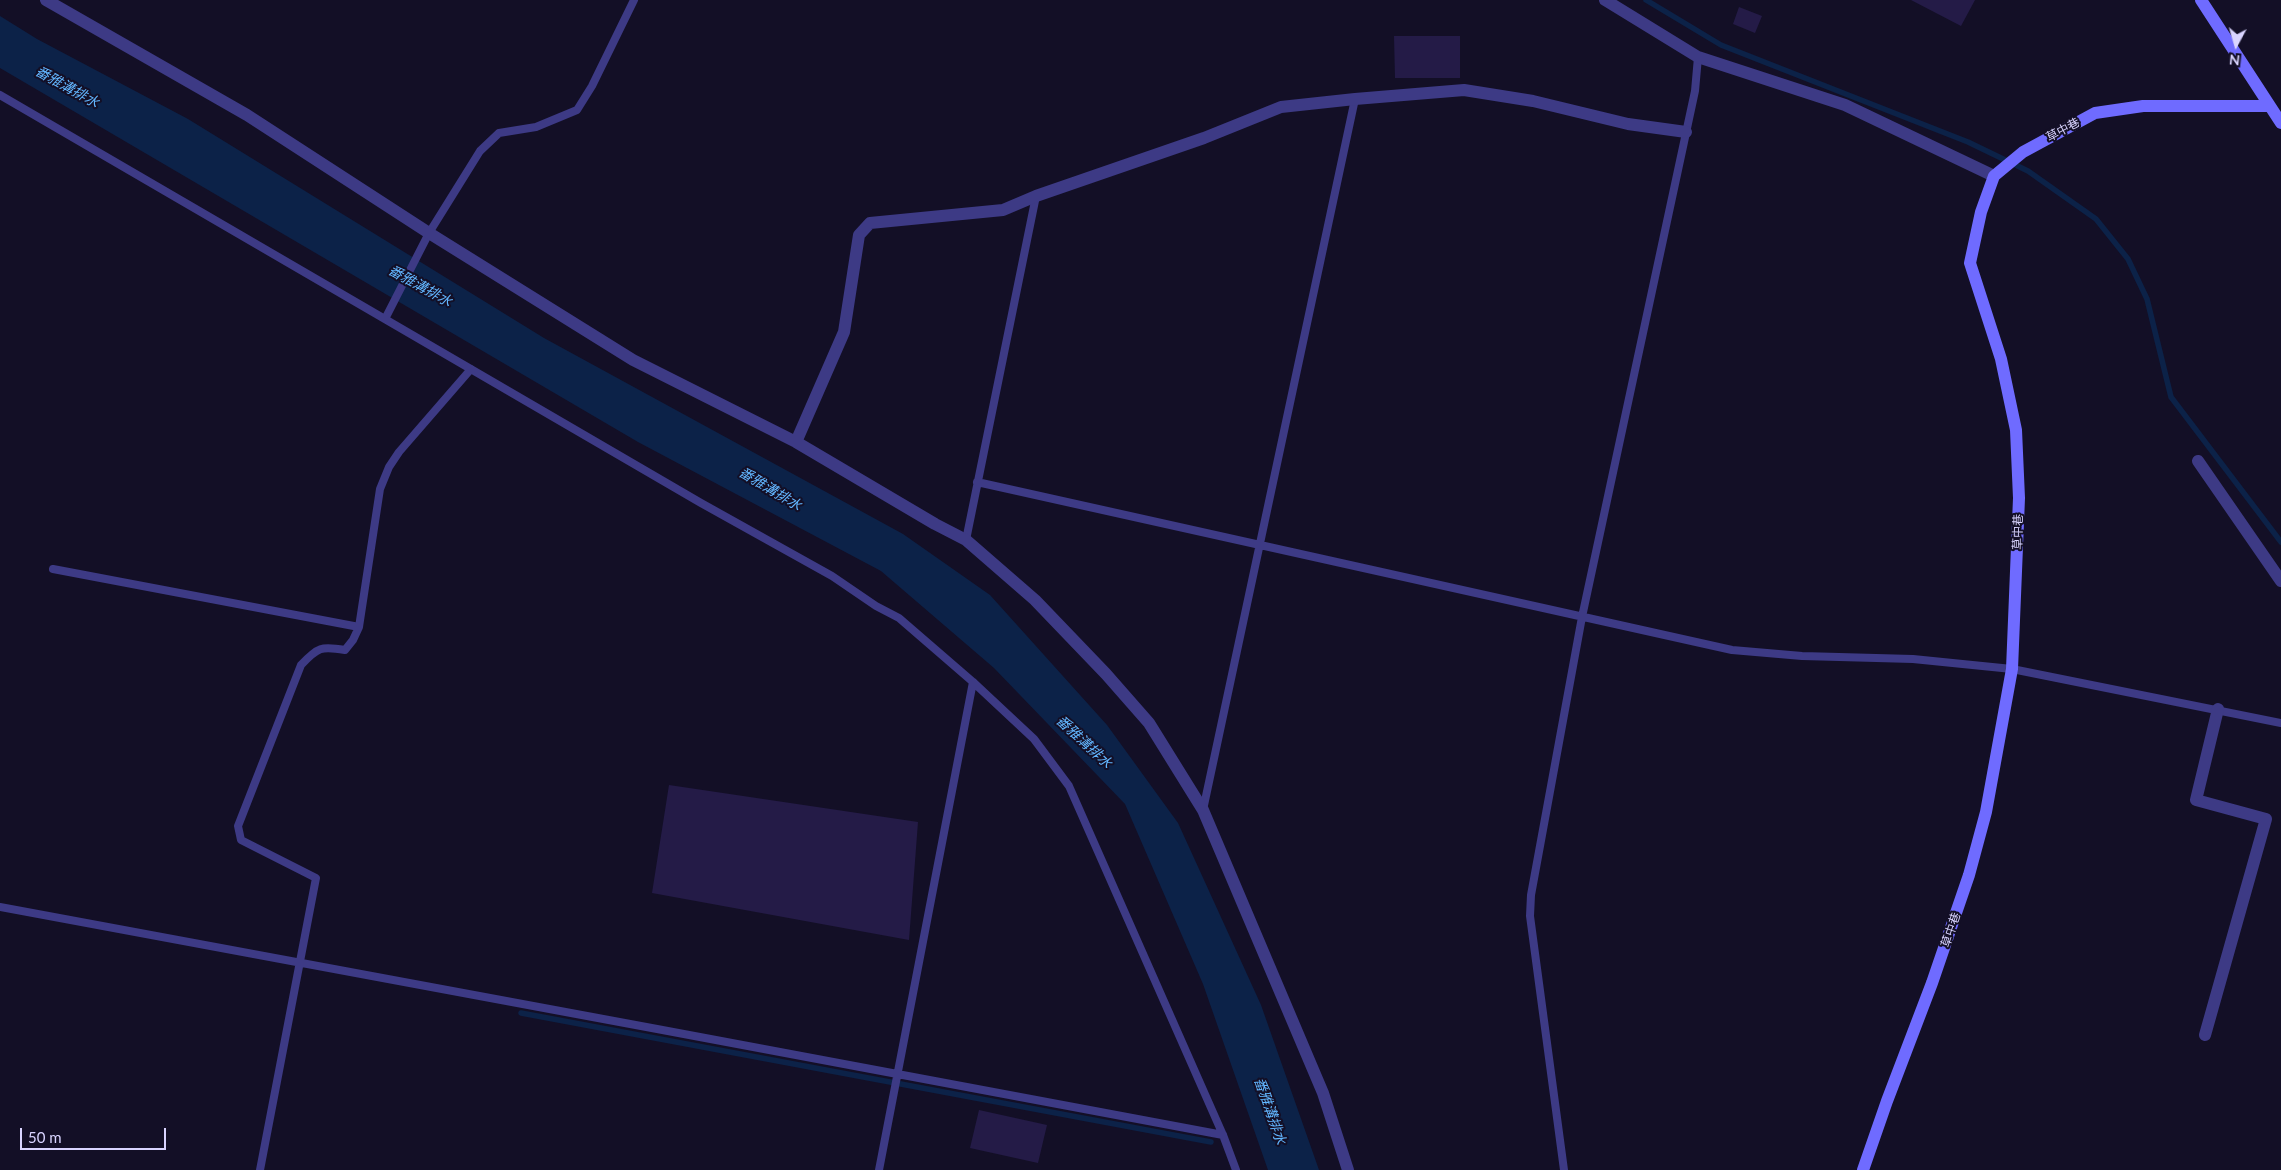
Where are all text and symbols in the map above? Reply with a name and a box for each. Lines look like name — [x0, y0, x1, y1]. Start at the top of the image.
north arrow — [2211, 20, 2261, 70]
text: N — [2228, 51, 2241, 69]
water label: 番雅溝排水 — [32, 63, 102, 111]
street label: 草中巷 — [2044, 115, 2082, 145]
water label: 番雅溝排水 — [385, 262, 455, 310]
water label: 番雅溝排水 — [736, 464, 804, 514]
street label: 草中巷 — [2010, 514, 2026, 550]
water label: 番雅溝排水 — [1053, 712, 1115, 772]
street label: 草中巷 — [1938, 911, 1964, 949]
water label: 番雅溝排水 — [1251, 1075, 1289, 1147]
scale bar — [22, 1118, 169, 1150]
text: 50 m — [28, 1128, 62, 1146]

